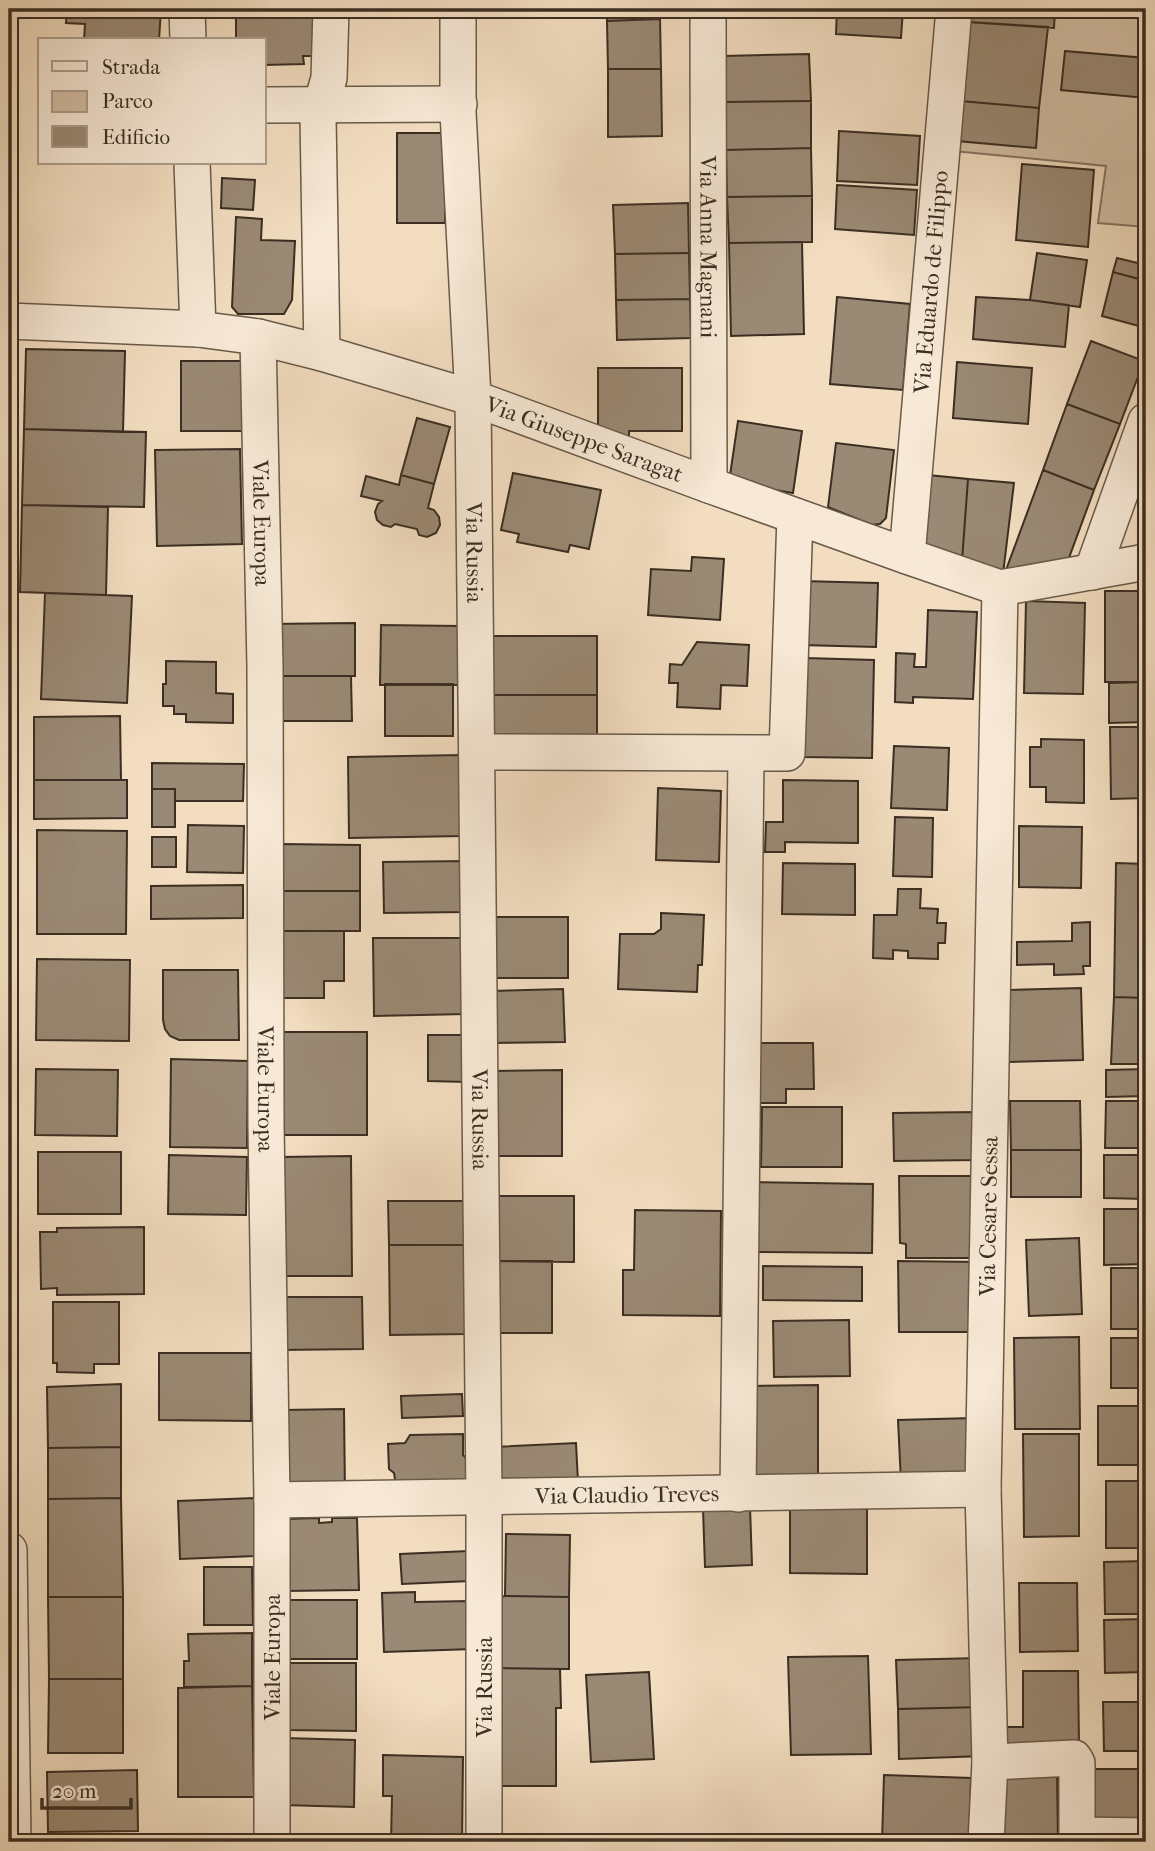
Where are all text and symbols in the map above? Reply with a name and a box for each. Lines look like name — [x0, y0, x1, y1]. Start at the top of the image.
legend — [38, 38, 266, 164]
text: Strada — [102, 55, 160, 79]
text: Parco — [102, 89, 153, 113]
text: Edificio — [102, 125, 170, 149]
street label: Via Anna Magnani — [695, 155, 722, 339]
street label: Via Eduardo de Filippo — [907, 169, 954, 396]
street label: Via Giuseppe Saragat — [481, 390, 687, 488]
street label: Viale Europa — [247, 458, 277, 587]
street label: Via Russia — [461, 501, 489, 604]
street label: Viale Europa — [252, 1025, 280, 1153]
street label: Via Russia — [466, 1068, 494, 1171]
street label: Via Cesare Sessa — [973, 1136, 1003, 1298]
street label: Via Claudio Treves — [534, 1480, 719, 1509]
street label: Viale Europa — [259, 1593, 286, 1721]
street label: Via Russia — [471, 1636, 498, 1739]
scale bar — [42, 1767, 131, 1811]
text: 20 m — [52, 1779, 97, 1803]

